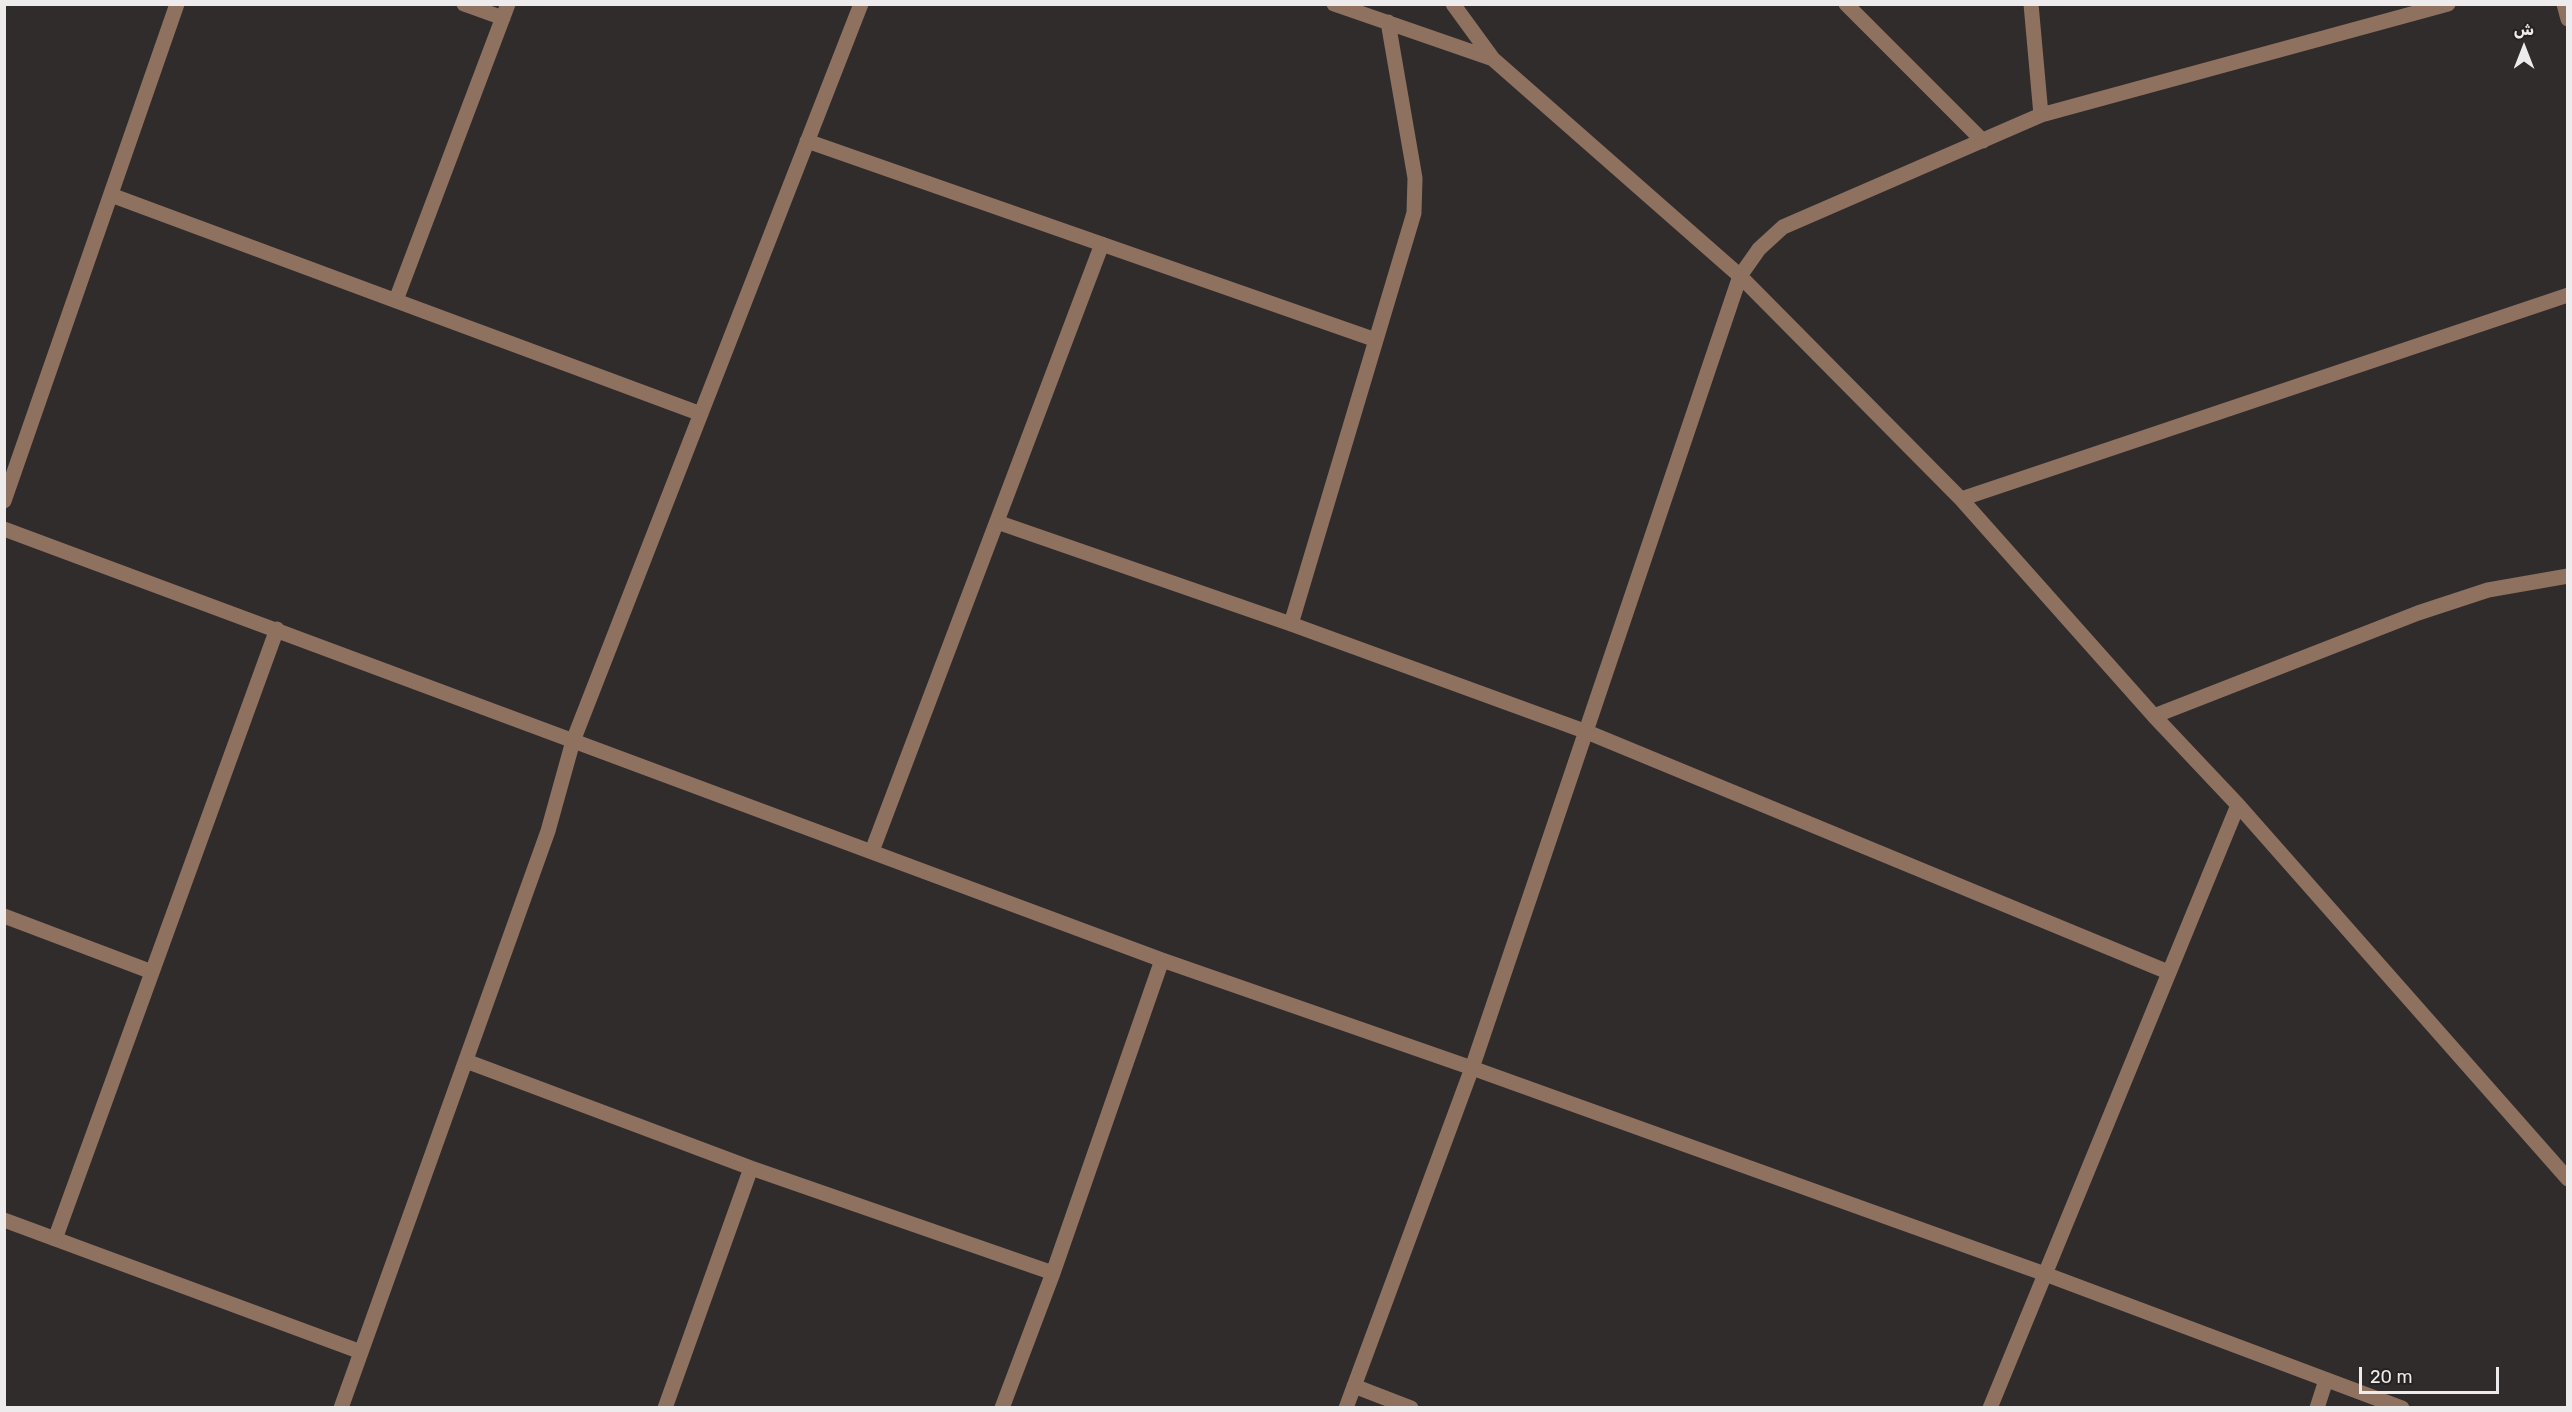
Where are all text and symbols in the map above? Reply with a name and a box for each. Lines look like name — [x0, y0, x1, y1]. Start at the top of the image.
north arrow — [2494, 18, 2554, 78]
text: ش — [2514, 20, 2534, 39]
scale bar — [2362, 1355, 2502, 1393]
text: 20 m — [2370, 1366, 2412, 1388]

